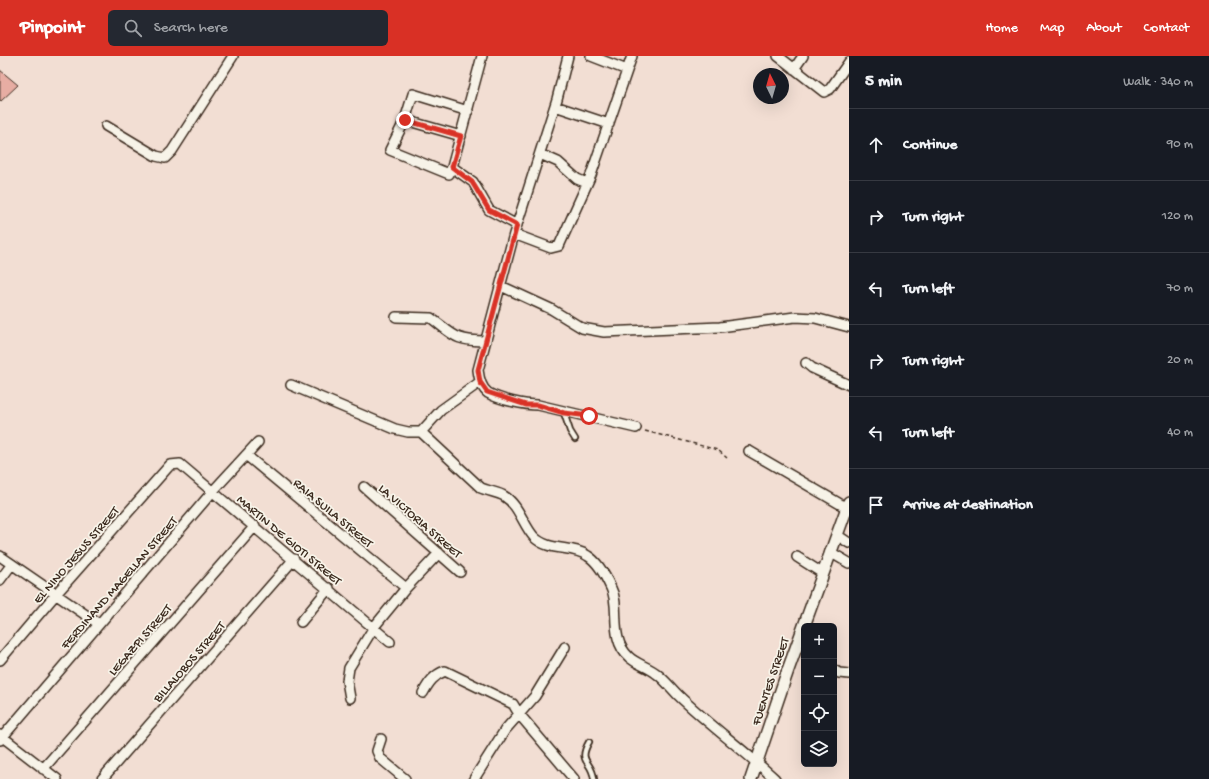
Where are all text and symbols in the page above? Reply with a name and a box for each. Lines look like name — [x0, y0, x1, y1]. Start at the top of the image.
search box — [108, 10, 388, 46]
text: Pinpoint — [20, 17, 84, 40]
icon: search — [122, 17, 144, 39]
text: Search here — [154, 19, 228, 37]
text: Home — [986, 20, 1018, 37]
text: Map — [1040, 20, 1064, 37]
text: About — [1086, 20, 1122, 37]
text: Contact — [1144, 20, 1189, 37]
north arrow — [753, 68, 789, 104]
text: 5 min — [865, 72, 902, 92]
text: Walk · 340 m — [1123, 75, 1193, 90]
route end — [396, 111, 414, 129]
icon: ahead — [865, 134, 887, 156]
text: Continue — [903, 136, 957, 154]
text: 90 m — [1167, 137, 1193, 152]
icon: right — [865, 206, 887, 228]
text: Turn right — [903, 208, 963, 226]
text: 120 m — [1162, 209, 1193, 224]
icon: left — [865, 278, 887, 300]
text: Turn left — [903, 280, 954, 298]
text: 70 m — [1167, 281, 1193, 296]
icon: right — [865, 350, 887, 372]
text: Turn right — [903, 352, 963, 370]
text: 20 m — [1167, 353, 1193, 368]
route start — [580, 407, 598, 425]
icon: left — [865, 422, 887, 444]
text: Turn left — [903, 424, 954, 442]
text: 40 m — [1167, 425, 1193, 440]
street label: RAIA SUILA STREET — [289, 476, 376, 552]
street label: LA VICTORIA STREET — [375, 482, 465, 563]
street label: MARTIN DE GIOTI STREET — [233, 493, 345, 590]
icon: arrive — [865, 494, 887, 516]
text: Arrive at destination — [903, 496, 1033, 514]
street label: EL NINO JESUS STREET — [31, 503, 124, 607]
street label: FERDINAND MAGELLAN STREET — [58, 514, 182, 654]
street label: LEGAZPI STREET — [106, 601, 177, 679]
street label: BILLALOBOS STREET — [150, 618, 230, 707]
map controls — [801, 623, 837, 767]
button: + — [801, 623, 837, 659]
street label: FUENTES STREET — [749, 635, 794, 729]
button: − — [801, 659, 837, 695]
button: locate — [801, 695, 837, 731]
button: layers — [801, 731, 837, 767]

